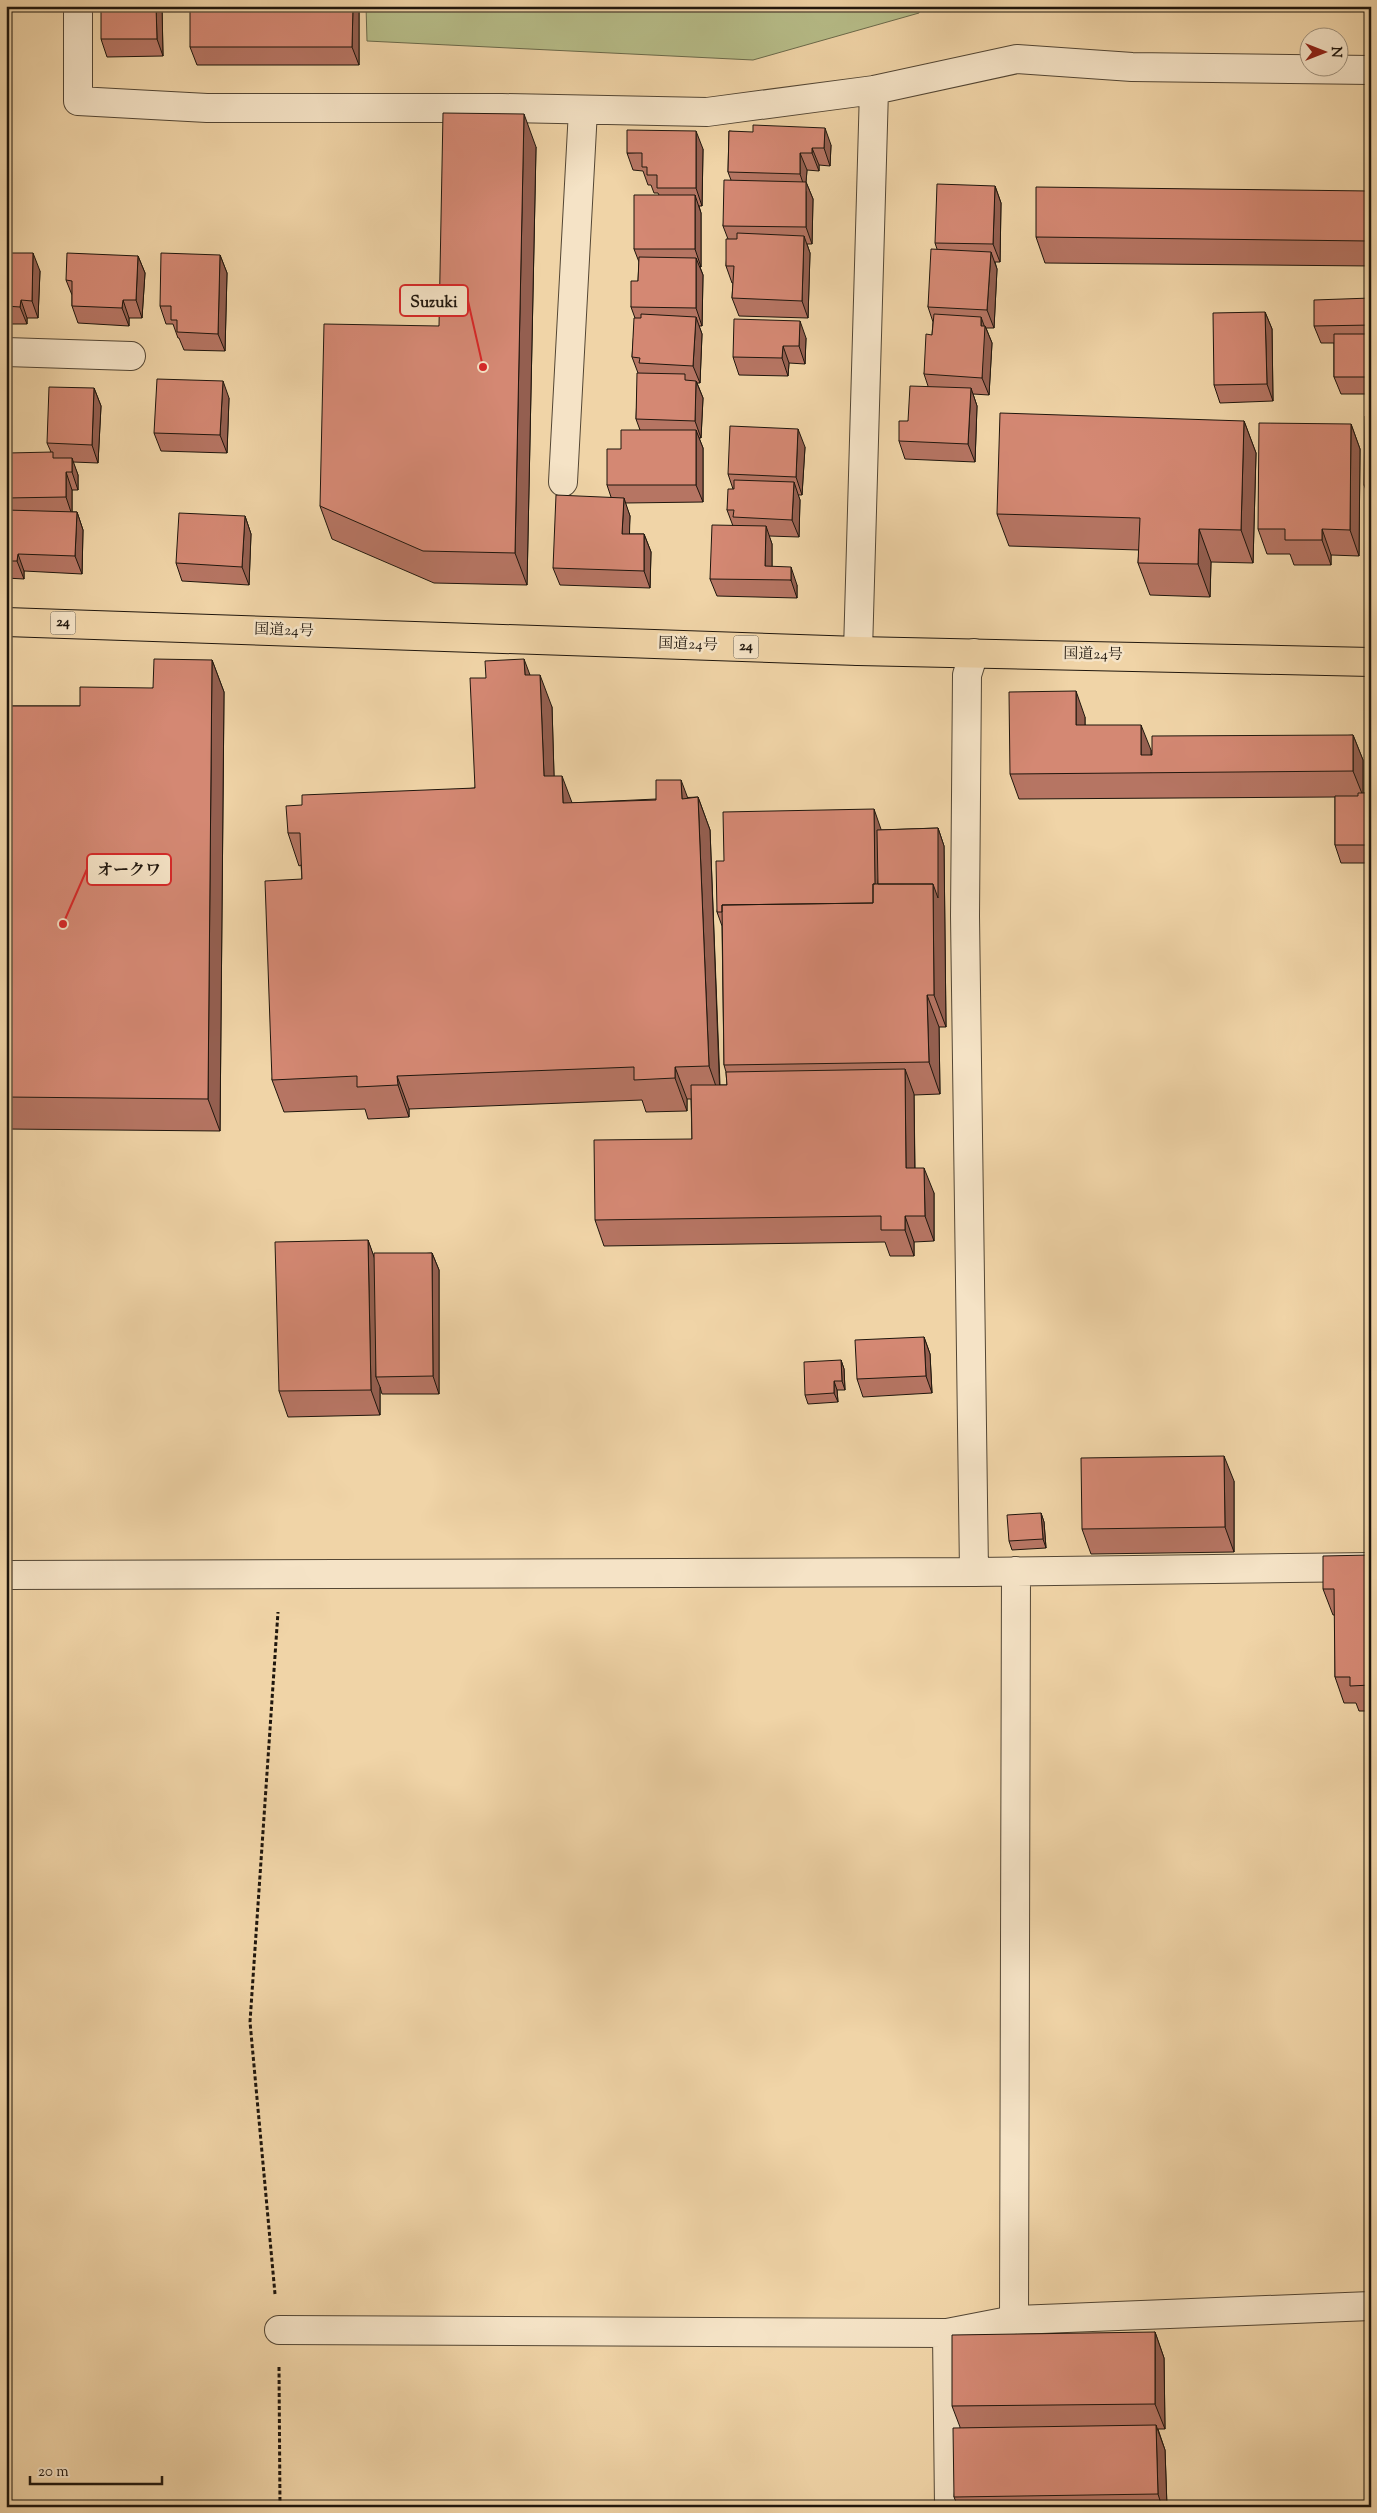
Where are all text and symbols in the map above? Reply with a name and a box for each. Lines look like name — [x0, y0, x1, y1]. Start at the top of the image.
north arrow — [1300, 28, 1350, 78]
text: N — [1325, 46, 1345, 58]
callout: Suzuki — [400, 285, 468, 316]
text: Suzuki — [410, 292, 458, 315]
road number: 24 — [50, 612, 76, 634]
street label: 国道24号 — [254, 619, 314, 643]
street label: 国道24号 — [658, 633, 718, 657]
road number: 24 — [734, 636, 758, 659]
street label: 国道24号 — [1063, 644, 1123, 666]
callout: オークワ — [87, 854, 171, 885]
text: オークワ — [97, 860, 161, 883]
scale bar — [30, 2453, 162, 2485]
text: 20 m — [38, 2462, 69, 2483]

